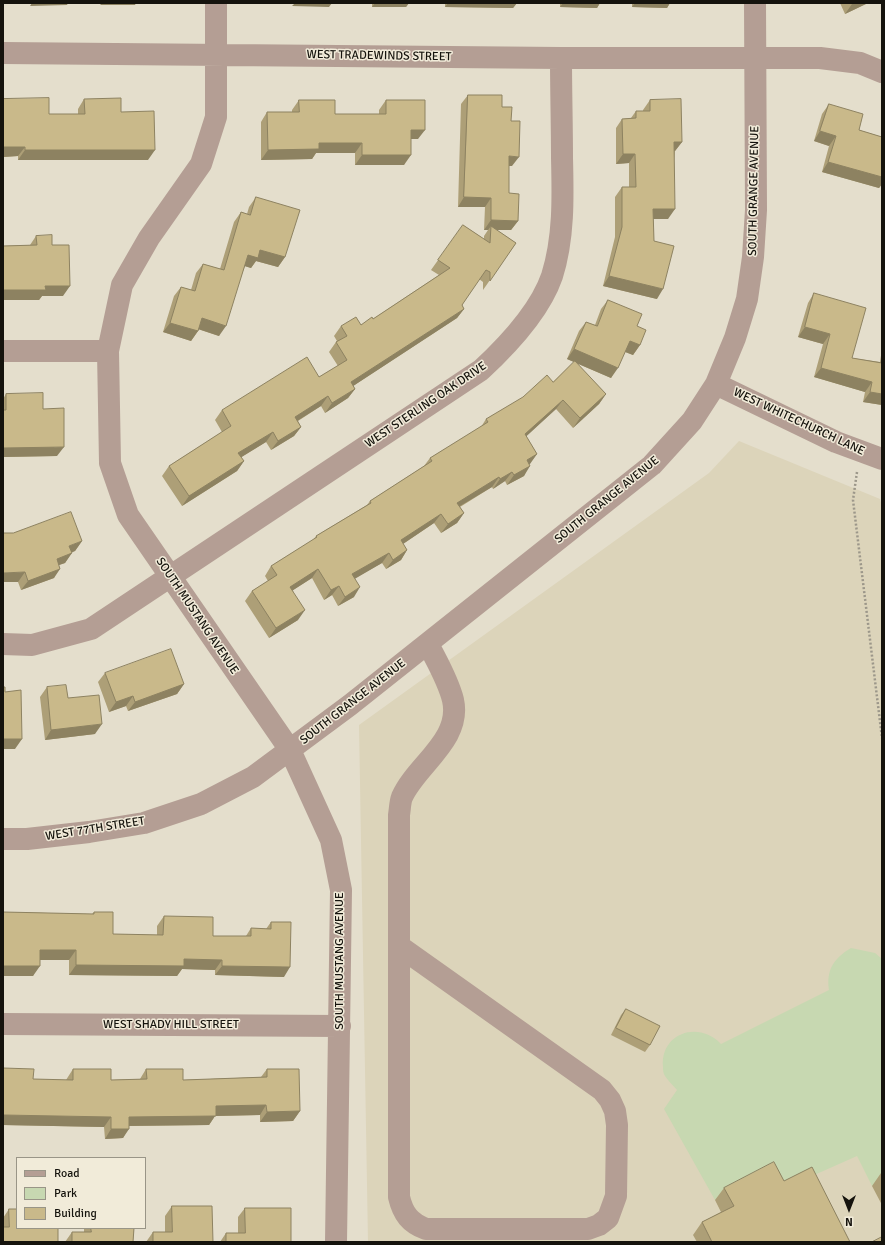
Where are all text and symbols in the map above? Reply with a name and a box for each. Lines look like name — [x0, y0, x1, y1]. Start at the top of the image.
street label: WEST TRADEWINDS STREET — [306, 48, 452, 64]
street label: SOUTH GRANGE AVENUE — [746, 126, 762, 256]
street label: WEST STERLING OAK DRIVE — [363, 359, 489, 451]
street label: WEST WHITECHURCH LANE — [731, 385, 867, 459]
street label: SOUTH GRANGE AVENUE — [552, 453, 662, 547]
street label: SOUTH MUSTANG AVENUE — [153, 555, 241, 677]
street label: SOUTH GRANGE AVENUE — [297, 656, 409, 748]
street label: WEST 77TH STREET — [44, 814, 146, 844]
street label: SOUTH MUSTANG AVENUE — [333, 892, 347, 1030]
street label: WEST SHADY HILL STREET — [103, 1018, 239, 1032]
legend — [16, 1157, 146, 1229]
text: Road — [54, 1166, 80, 1181]
text: Park — [54, 1186, 77, 1201]
north arrow — [829, 1189, 869, 1229]
text: Building — [54, 1206, 97, 1221]
text: N — [845, 1215, 853, 1228]

